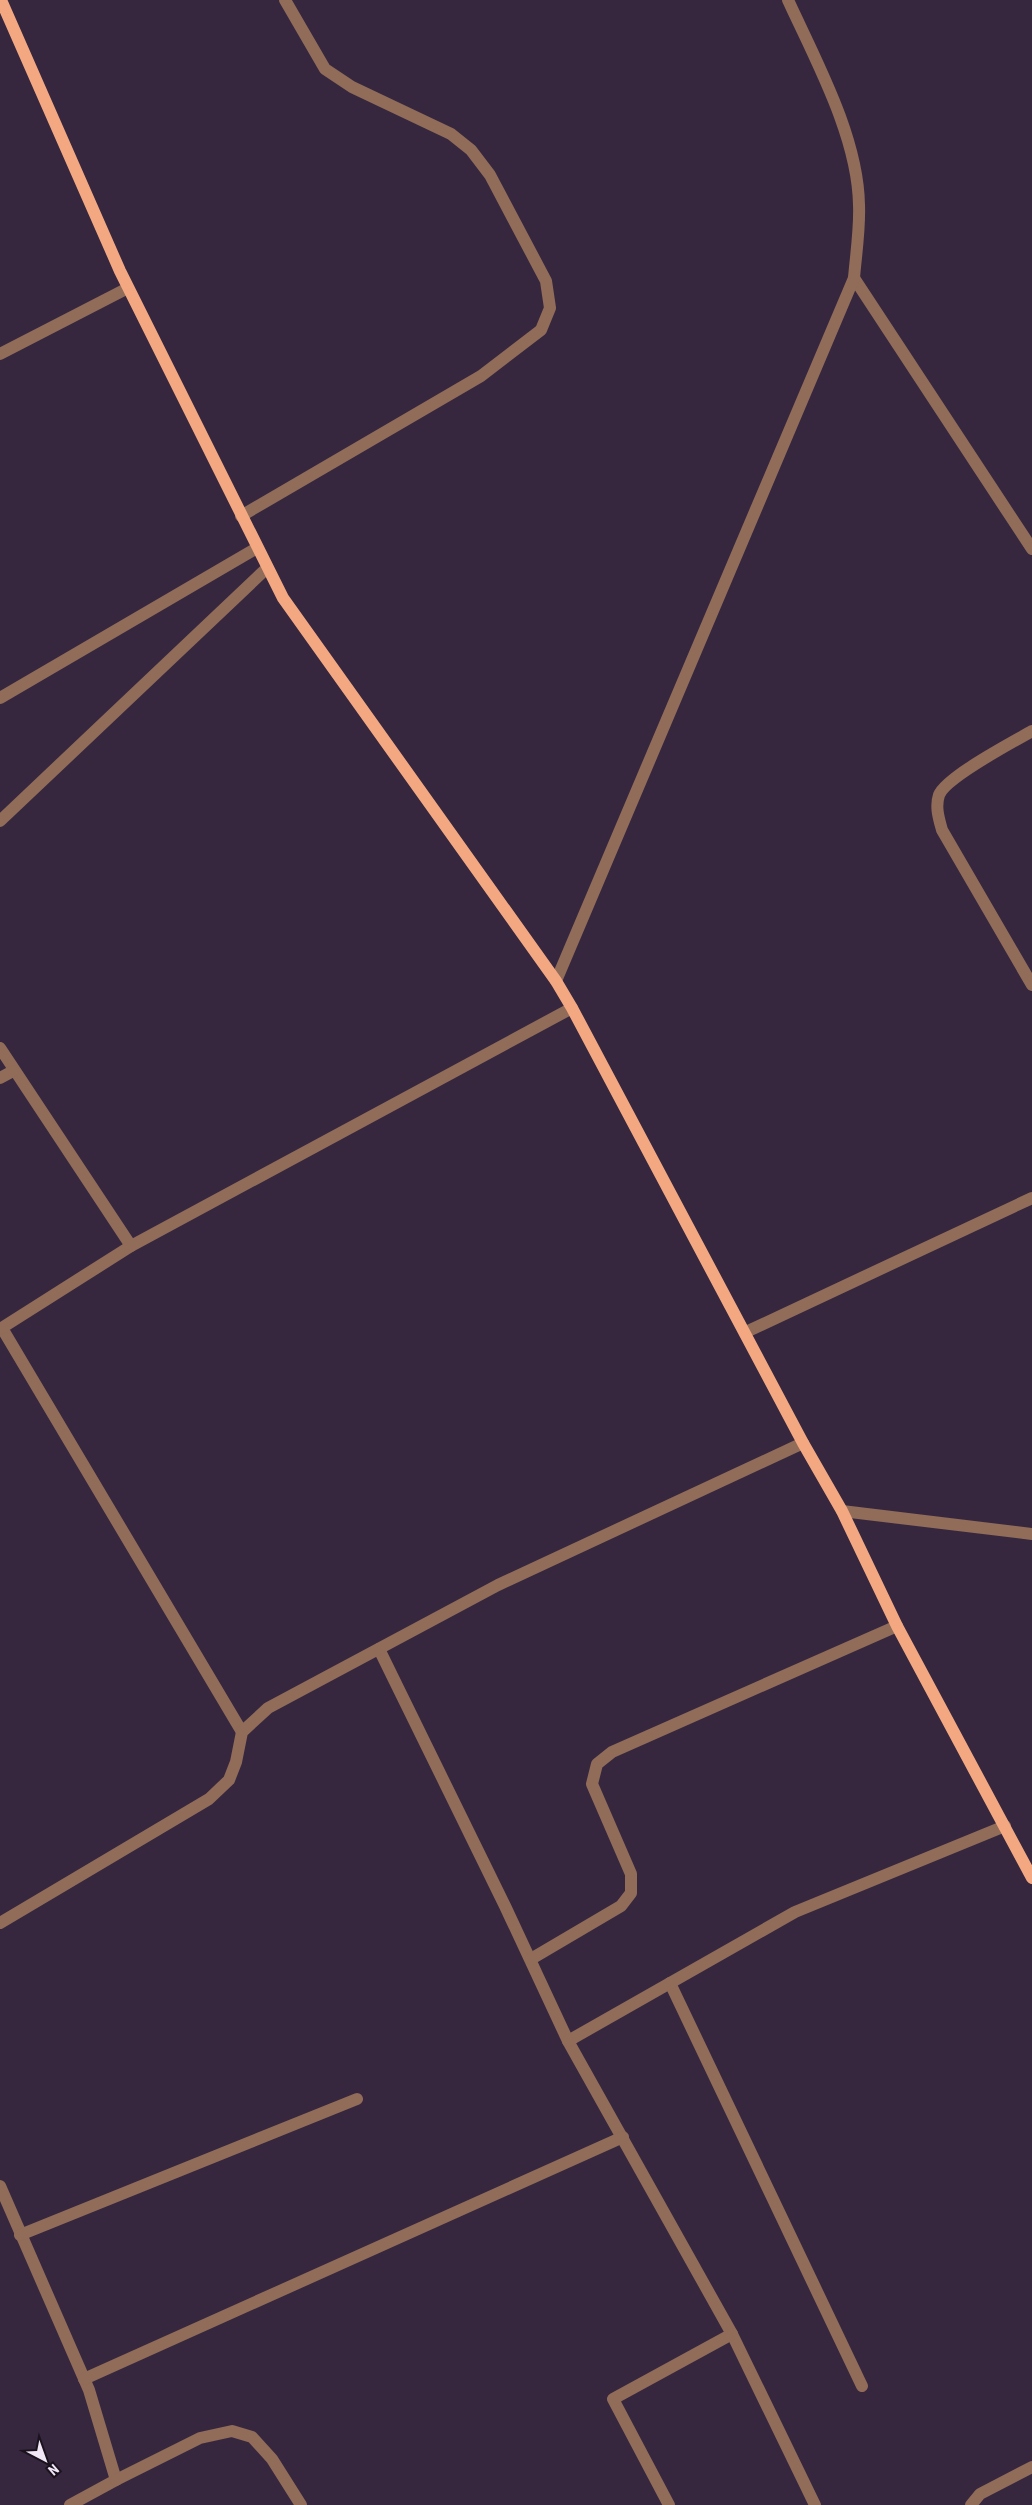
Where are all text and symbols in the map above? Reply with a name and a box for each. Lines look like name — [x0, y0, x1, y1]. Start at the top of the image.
north arrow — [20, 2435, 70, 2485]
text: N — [45, 2461, 62, 2479]

